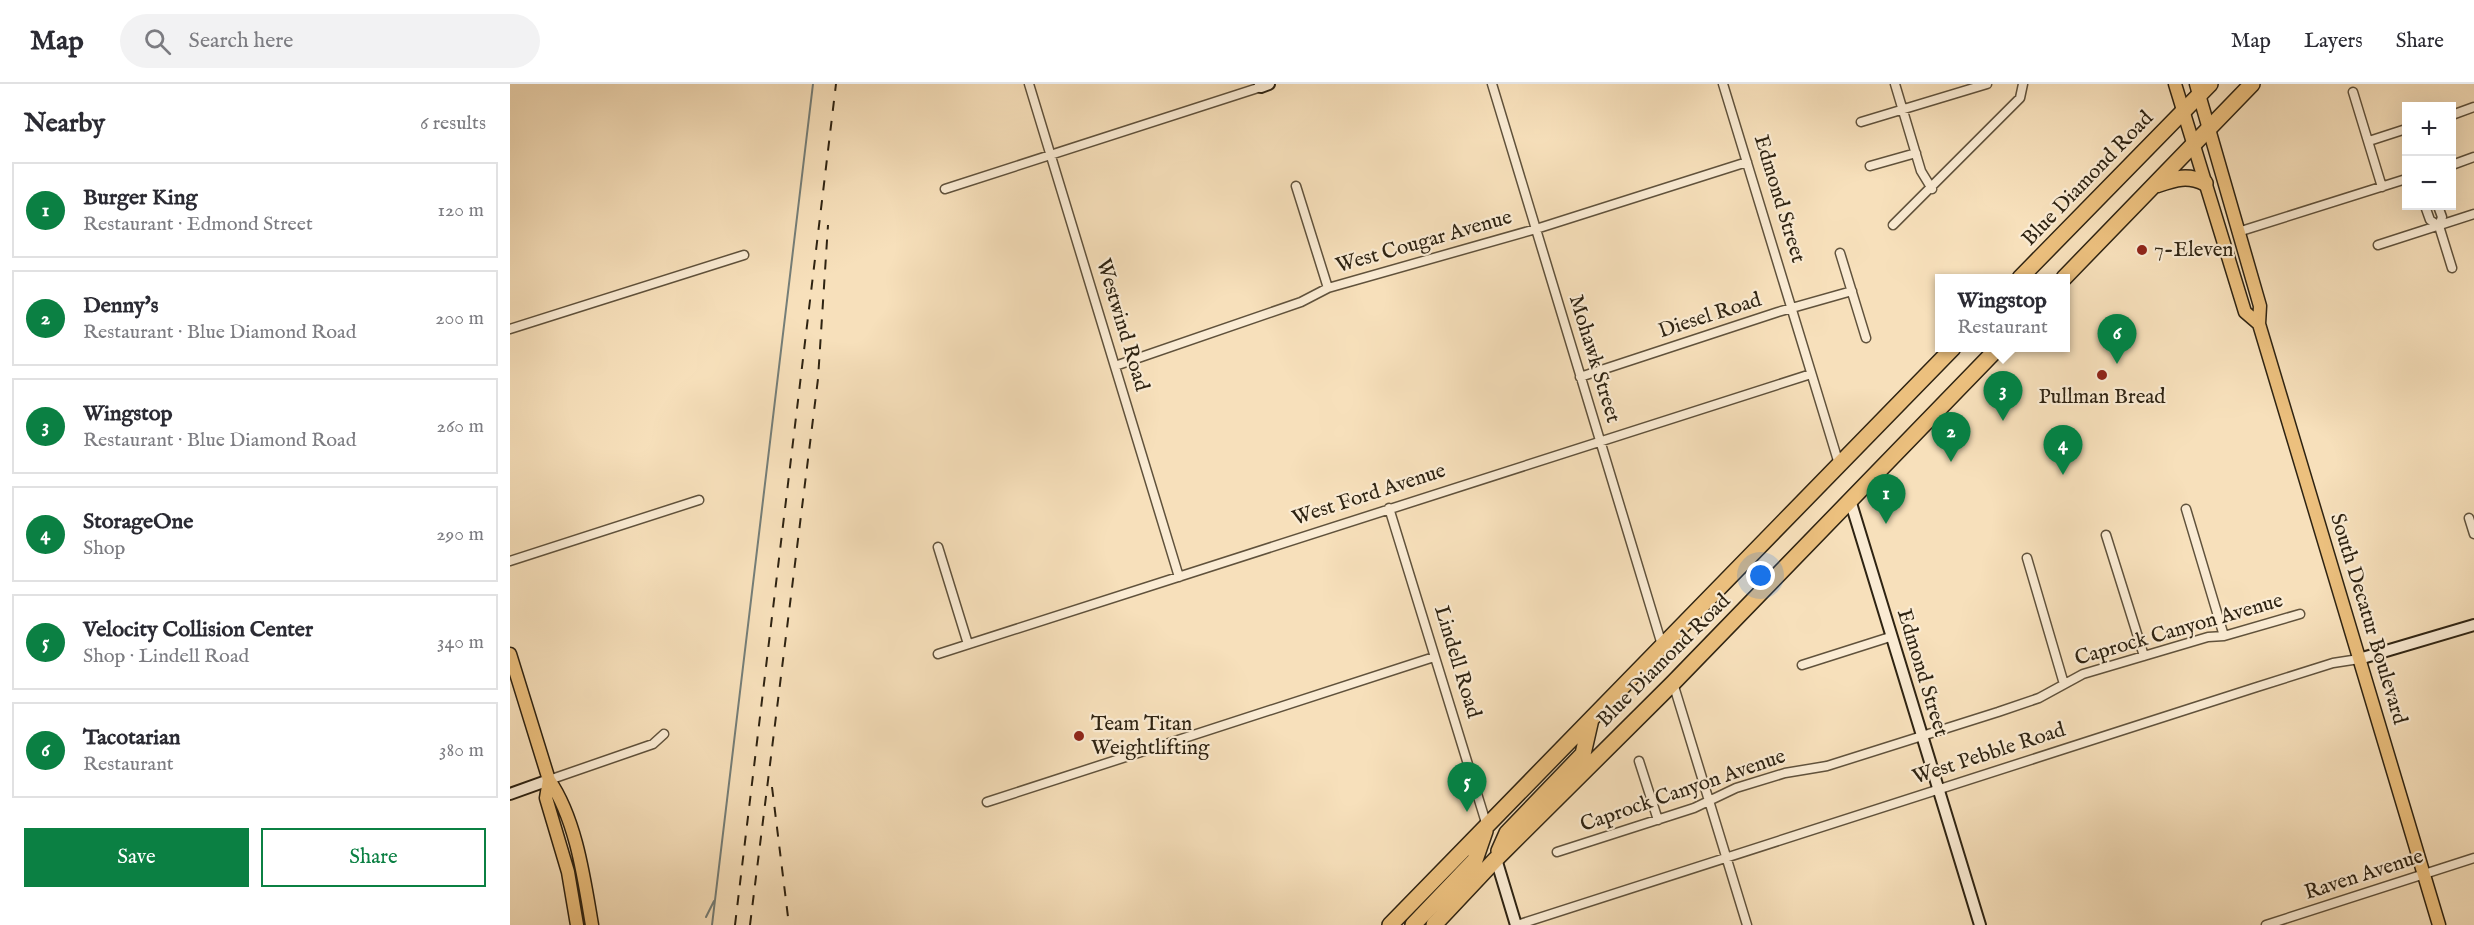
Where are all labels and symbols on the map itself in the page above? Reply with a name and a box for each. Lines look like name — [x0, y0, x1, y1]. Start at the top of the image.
street label: Blue Diamond Road — [2016, 105, 2160, 252]
street label: Edmond Street — [1747, 132, 1811, 266]
street label: West Cougar Avenue — [1333, 204, 1515, 280]
place label: 7-Eleven — [2154, 237, 2233, 264]
marker: 7-Eleven — [2135, 243, 2149, 257]
street label: Westwind Road — [1089, 256, 1155, 395]
street label: Diesel Road — [1655, 286, 1766, 345]
street label: Mohawk Street — [1562, 292, 1626, 426]
pin: 6 — [2098, 314, 2136, 364]
marker: Pullman Bread — [2095, 368, 2109, 382]
pin: 3 — [1984, 372, 2022, 421]
place label: Pullman Bread — [2038, 384, 2166, 411]
pin: 2 — [1932, 412, 1970, 462]
pin: 4 — [2044, 426, 2082, 475]
street label: West Ford Avenue — [1289, 457, 1450, 533]
pin: 1 — [1866, 474, 1906, 524]
street label: South Decatur Boulevard — [2323, 510, 2413, 729]
your location — [1746, 561, 1775, 590]
street label: Caprock Canyon Avenue — [2072, 587, 2287, 673]
street label: Blue Diamond Road — [1592, 588, 1737, 733]
street label: Lindell Road — [1427, 603, 1487, 722]
street label: Edmond Street — [1890, 606, 1954, 740]
place label: Team Titan Weightlifting — [1091, 711, 1210, 762]
street label: West Pebble Road — [1909, 716, 2070, 791]
marker: Team Titan Weightlifting — [1072, 729, 1086, 743]
street label: Caprock Canyon Avenue — [1577, 743, 1790, 839]
pin: 5 — [1448, 762, 1486, 812]
street label: Raven Avenue — [2301, 843, 2427, 907]

